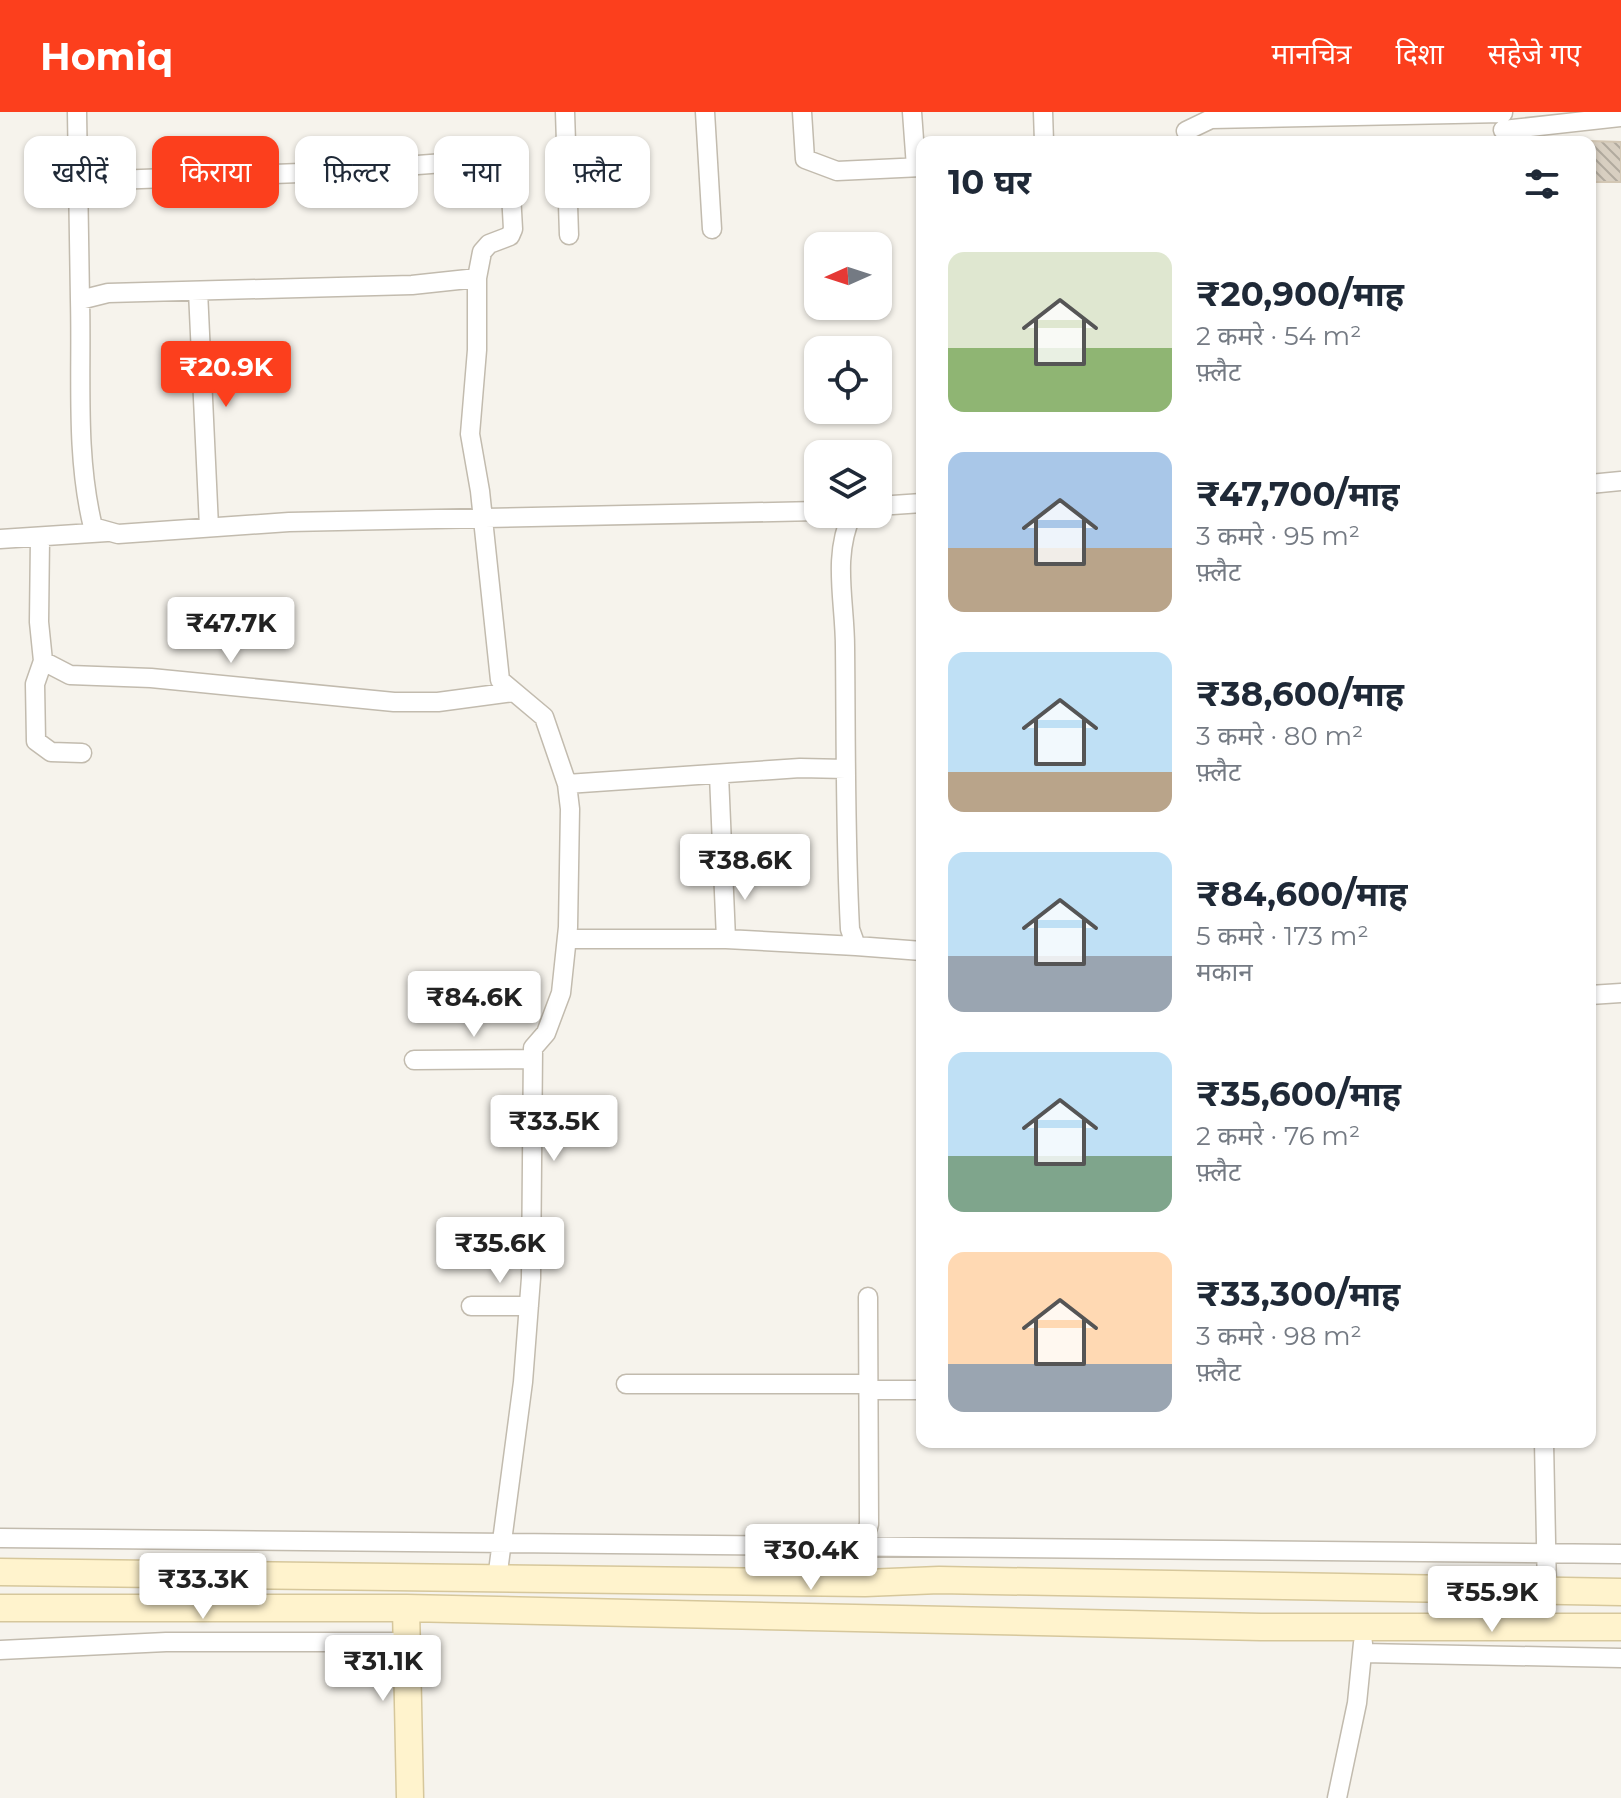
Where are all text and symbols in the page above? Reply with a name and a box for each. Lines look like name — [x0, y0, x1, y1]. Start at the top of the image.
text: Homiq — [40, 33, 173, 80]
text: मानचित्र — [1271, 37, 1351, 71]
text: दिशा — [1395, 37, 1444, 71]
text: सहेजे गए — [1488, 37, 1581, 71]
chip: खरीदें — [24, 136, 136, 208]
chip: किराया — [152, 136, 279, 208]
chip: फ़िल्टर — [295, 136, 418, 208]
chip: नया — [434, 136, 529, 208]
chip: फ़्लैट — [545, 136, 650, 208]
text: 10 घर — [948, 161, 1031, 203]
icon: filters — [1520, 162, 1564, 206]
north arrow — [804, 232, 892, 320]
map controls — [804, 232, 892, 528]
text: ₹20,900/माह — [1196, 273, 1404, 315]
icon: home — [1012, 284, 1108, 380]
text: 2 कमरे · 54 m² — [1196, 320, 1361, 352]
button: locate — [804, 336, 892, 424]
pin: ₹20.9K — [161, 341, 291, 409]
text: ₹20.9K — [179, 351, 273, 383]
text: फ़्लैट — [1196, 356, 1241, 388]
button: layers — [804, 440, 892, 528]
text: ₹47,700/माह — [1196, 473, 1400, 515]
icon: home — [1012, 484, 1108, 580]
text: 3 कमरे · 95 m² — [1196, 520, 1360, 552]
text: फ़्लैट — [1196, 556, 1241, 588]
pin: ₹47.7K — [166, 597, 296, 665]
text: ₹47.7K — [185, 607, 277, 639]
text: ₹38,600/माह — [1196, 673, 1404, 715]
icon: home — [1012, 684, 1108, 780]
text: 3 कमरे · 80 m² — [1196, 720, 1363, 752]
text: फ़्लैट — [1196, 756, 1241, 788]
pin: ₹38.6K — [680, 834, 810, 902]
text: ₹38.6K — [698, 844, 792, 876]
text: ₹84,600/माह — [1196, 873, 1407, 915]
icon: home — [1012, 884, 1108, 980]
text: 5 कमरे · 173 m² — [1196, 920, 1369, 952]
text: मकान — [1196, 956, 1253, 988]
pin: ₹84.6K — [409, 971, 539, 1039]
text: ₹84.6K — [426, 981, 522, 1013]
text: ₹35,600/माह — [1196, 1073, 1401, 1115]
icon: home — [1012, 1084, 1108, 1180]
pin: ₹33.5K — [489, 1095, 619, 1163]
text: ₹33.5K — [508, 1105, 600, 1137]
text: 2 कमरे · 76 m² — [1196, 1120, 1360, 1152]
text: फ़्लैट — [1196, 1156, 1241, 1188]
pin: ₹35.6K — [435, 1217, 565, 1285]
text: ₹35.6K — [454, 1227, 546, 1259]
text: ₹33,300/माह — [1196, 1273, 1400, 1315]
icon: home — [1012, 1284, 1108, 1380]
text: 3 कमरे · 98 m² — [1196, 1320, 1362, 1352]
text: फ़्लैट — [1196, 1356, 1241, 1388]
pin: ₹30.4K — [746, 1524, 876, 1592]
text: ₹30.4K — [763, 1534, 859, 1566]
pin: ₹33.3K — [138, 1553, 268, 1621]
text: ₹33.3K — [157, 1563, 249, 1595]
pin: ₹55.9K — [1427, 1566, 1557, 1634]
text: ₹55.9K — [1446, 1576, 1538, 1608]
pin: ₹31.1K — [318, 1635, 448, 1703]
text: ₹31.1K — [343, 1645, 423, 1677]

